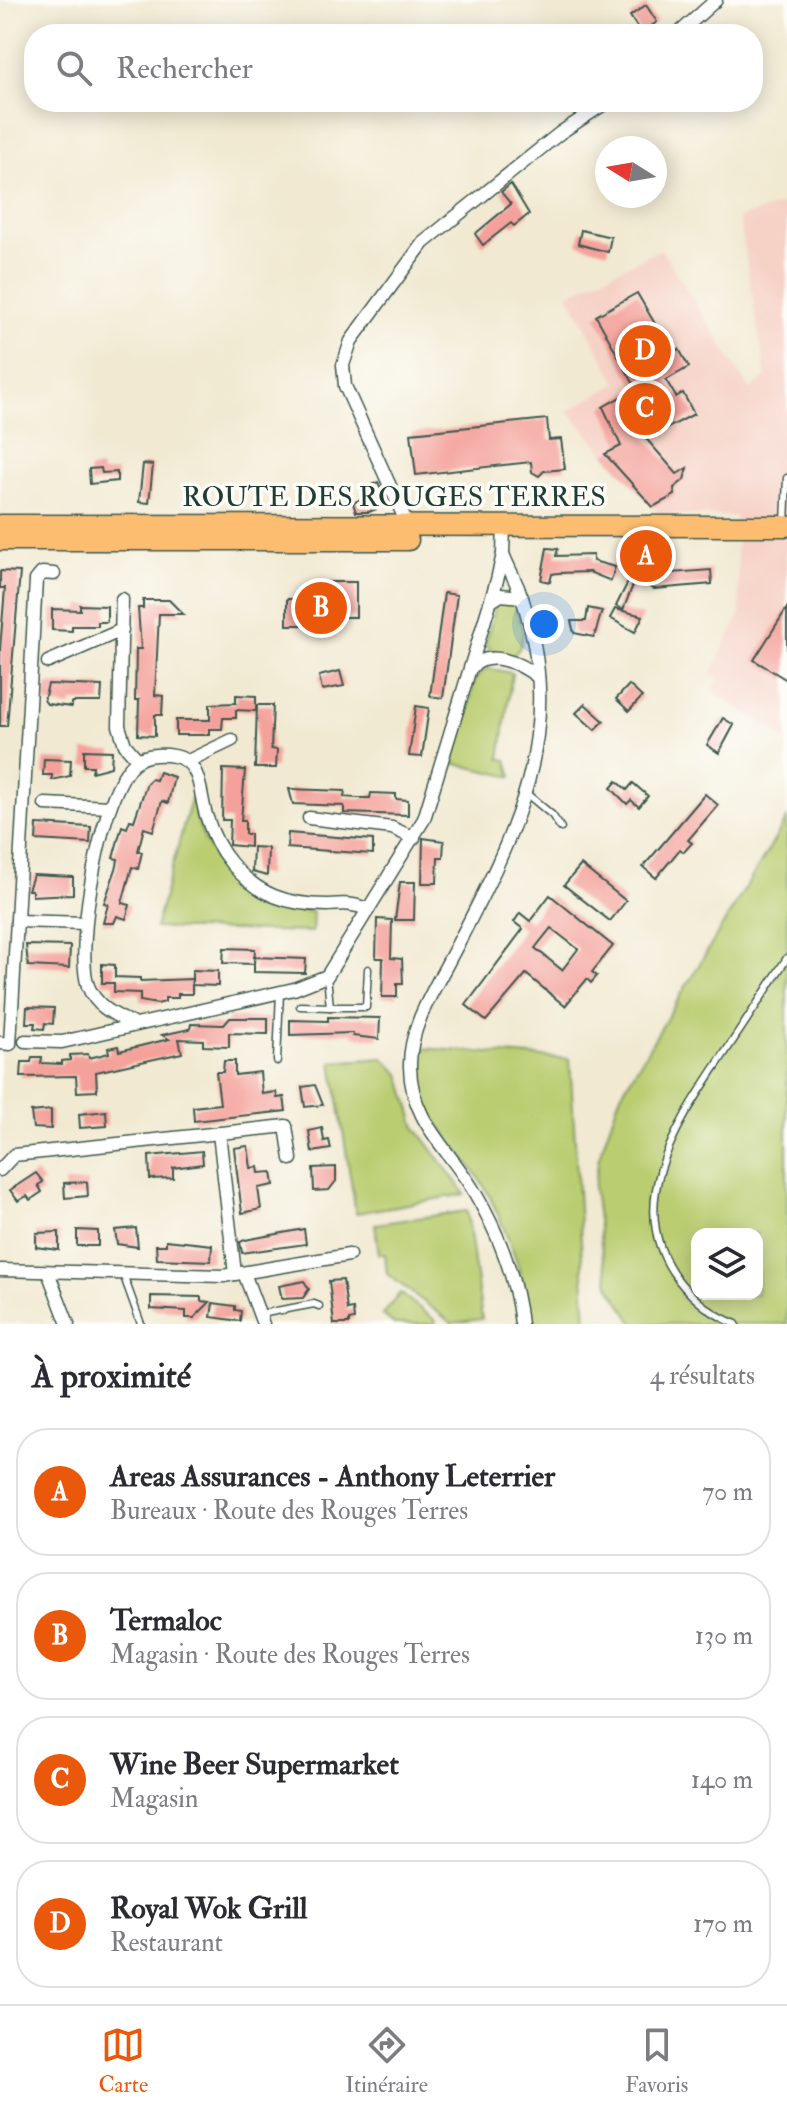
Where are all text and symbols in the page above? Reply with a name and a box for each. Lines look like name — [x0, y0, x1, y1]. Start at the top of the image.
search box — [24, 24, 763, 112]
icon: search — [52, 46, 96, 90]
text: Rechercher — [116, 50, 253, 87]
north arrow — [595, 136, 667, 208]
pin: D — [619, 321, 671, 381]
pin: C — [619, 379, 671, 439]
street label: ROUTE DES ROUGES TERRES — [182, 480, 606, 515]
pin: A — [620, 526, 672, 586]
pin: B — [295, 578, 347, 638]
your location — [524, 604, 564, 644]
map controls — [691, 1228, 763, 1300]
button: layers — [691, 1228, 763, 1300]
text: À proximité — [32, 1355, 191, 1398]
text: 4 résultats — [650, 1360, 755, 1392]
text: Areas Assurances - Anthony Leterrier — [110, 1458, 555, 1495]
text: A — [52, 1476, 68, 1508]
text: 70 m — [702, 1476, 753, 1508]
text: Bureaux · Route des Rouges Terres — [110, 1495, 468, 1527]
text: Termaloc — [110, 1602, 222, 1639]
text: B — [51, 1620, 69, 1652]
text: 130 m — [695, 1620, 753, 1652]
text: Magasin · Route des Rouges Terres — [110, 1639, 470, 1671]
text: Wine Beer Supermarket — [110, 1746, 399, 1783]
text: C — [50, 1764, 70, 1796]
text: 140 m — [691, 1764, 753, 1796]
text: Magasin — [110, 1783, 198, 1815]
text: Royal Wok Grill — [110, 1890, 308, 1927]
text: D — [49, 1908, 71, 1940]
text: 170 m — [693, 1908, 753, 1940]
text: Restaurant — [110, 1927, 223, 1959]
tab: Carte — [99, 2023, 148, 2099]
tab: Itinéraire — [345, 2023, 428, 2099]
tab: Favoris — [625, 2023, 688, 2099]

